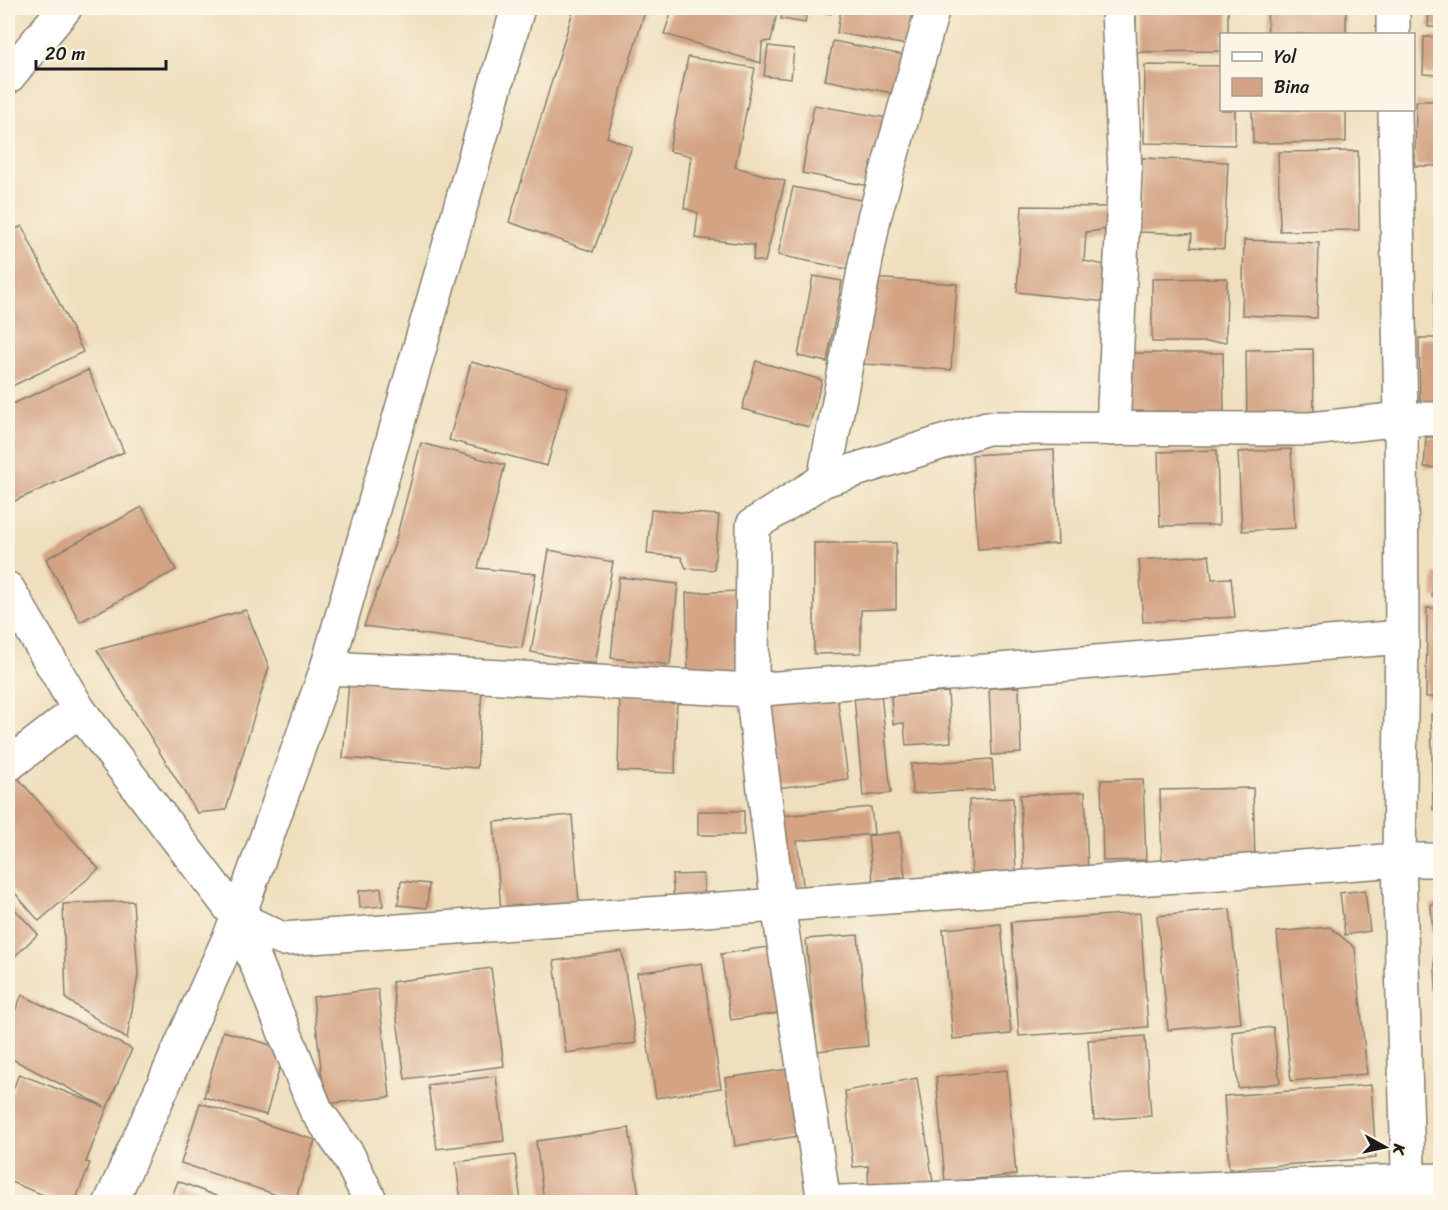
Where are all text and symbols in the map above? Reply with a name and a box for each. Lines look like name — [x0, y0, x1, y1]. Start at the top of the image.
scale bar — [36, 33, 166, 71]
legend — [1220, 33, 1415, 111]
text: 20 m — [45, 38, 85, 70]
text: Yol — [1274, 41, 1297, 73]
text: Bina — [1274, 71, 1310, 103]
north arrow — [1355, 1117, 1415, 1177]
text: K — [1384, 1141, 1415, 1157]

